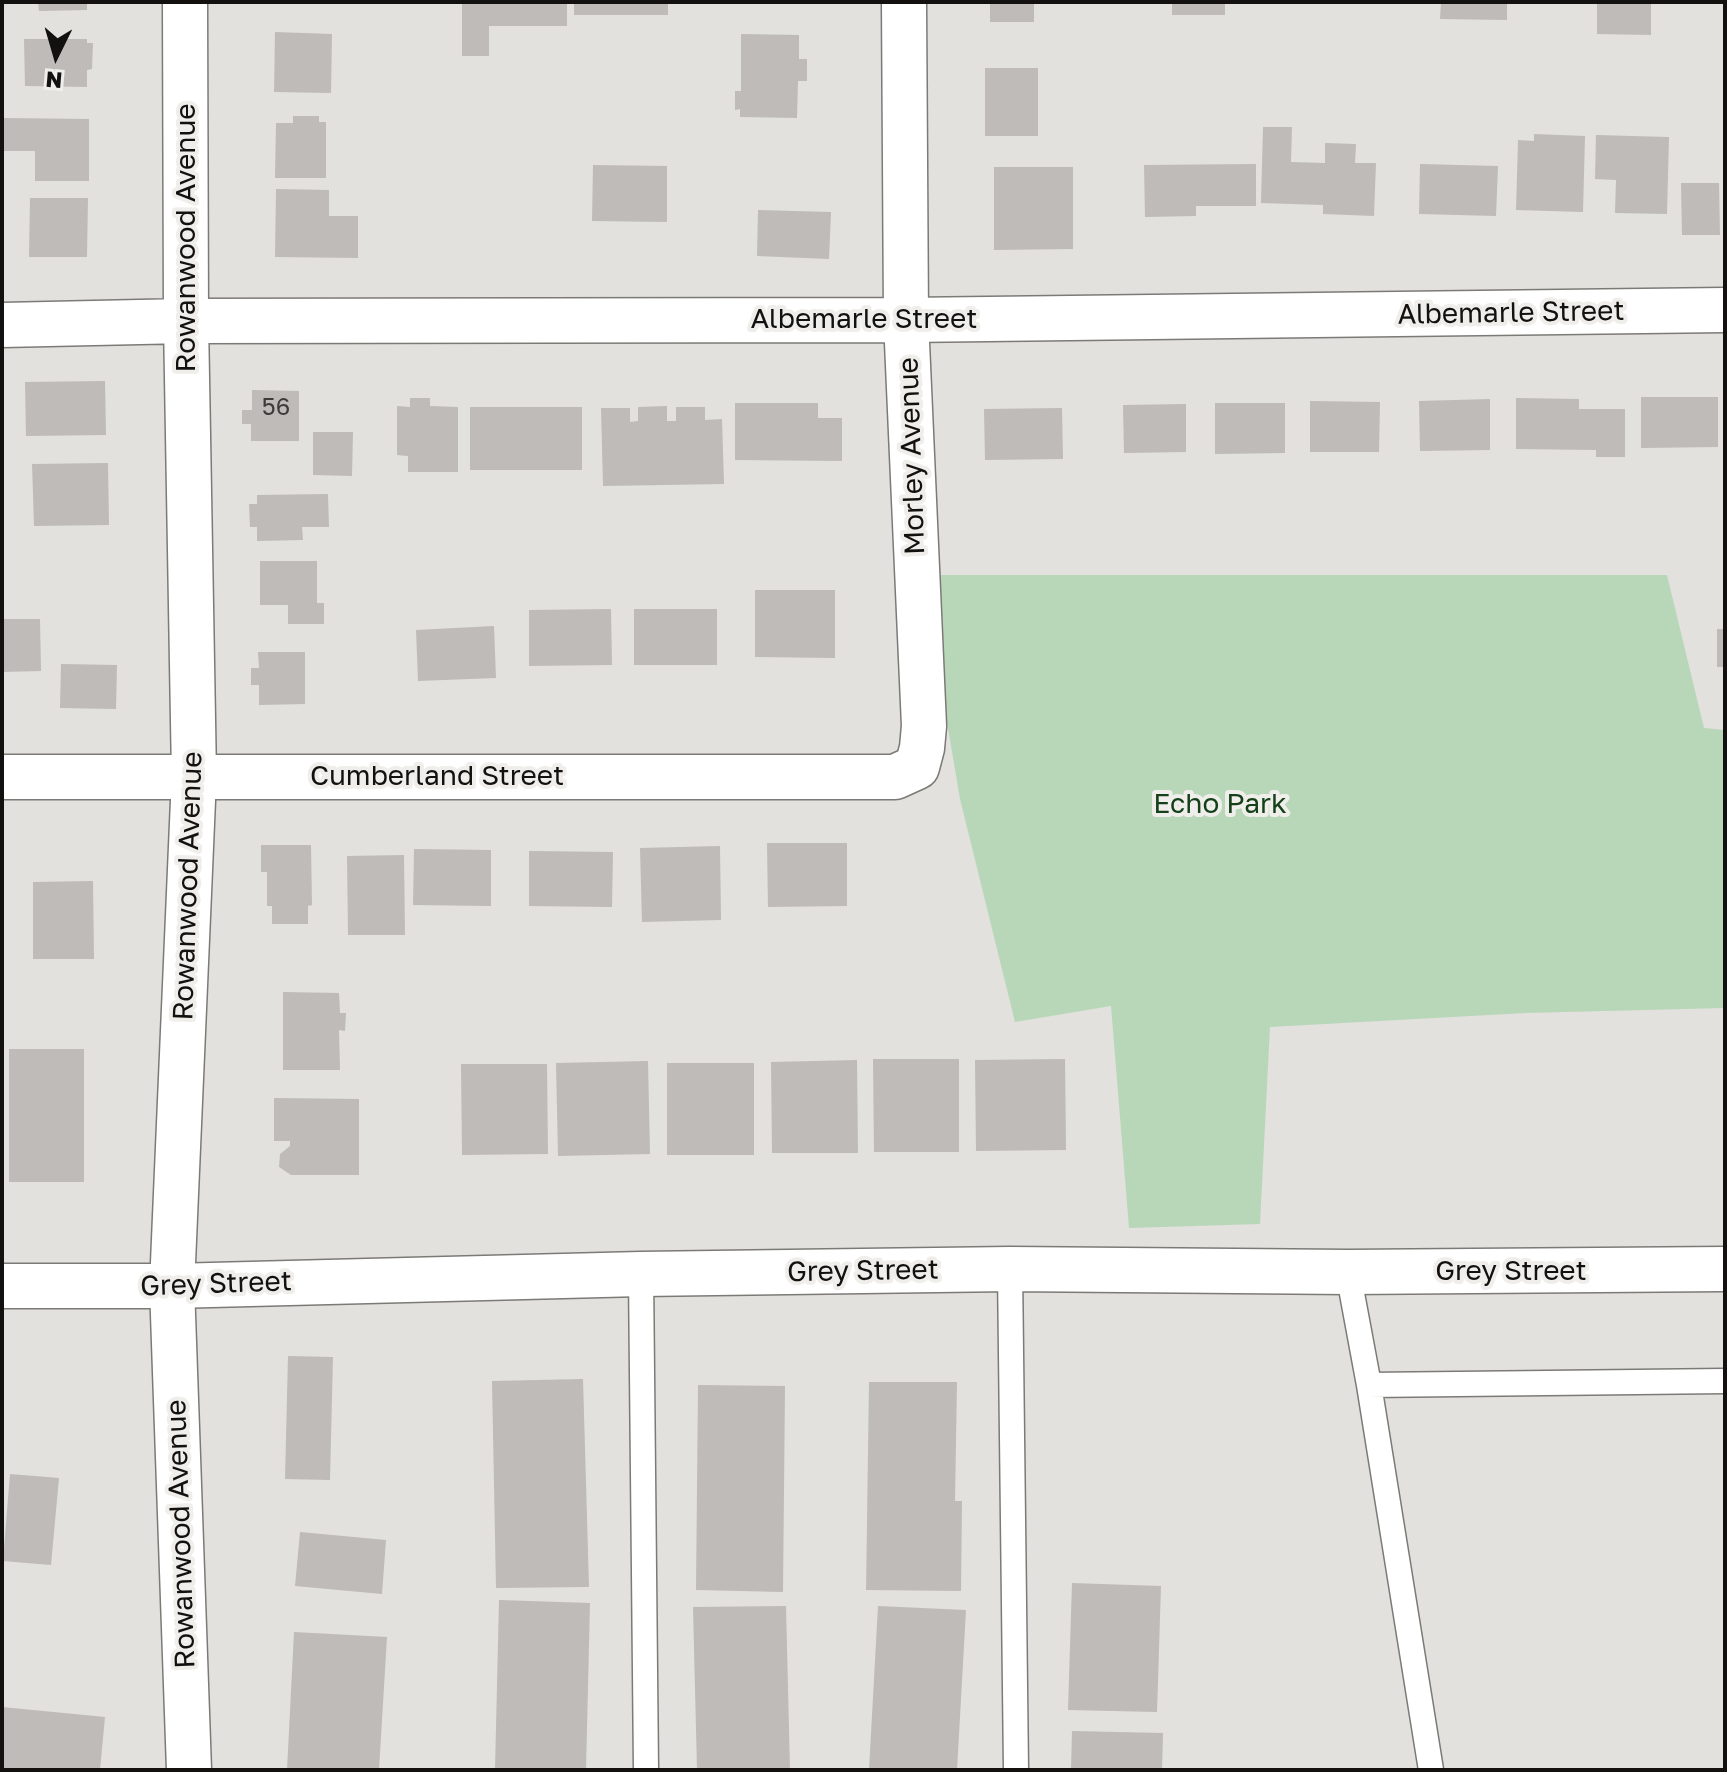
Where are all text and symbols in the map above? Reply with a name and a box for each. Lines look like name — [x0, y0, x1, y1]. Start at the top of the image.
north arrow — [16, 16, 96, 96]
text: N — [44, 66, 63, 95]
street label: Rowanwood Avenue — [169, 103, 203, 373]
street label: Albemarle Street — [1397, 294, 1625, 332]
street label: Albemarle Street — [751, 302, 977, 336]
street label: Morley Avenue — [892, 357, 932, 555]
house number: 56 — [262, 393, 290, 421]
street label: Rowanwood Avenue — [167, 751, 209, 1021]
street label: Cumberland Street — [310, 759, 564, 793]
park label: Echo Park — [1153, 787, 1287, 821]
street label: Grey Street — [787, 1253, 939, 1289]
street label: Grey Street — [1435, 1254, 1587, 1288]
street label: Grey Street — [140, 1265, 292, 1303]
street label: Rowanwood Avenue — [160, 1399, 202, 1669]

